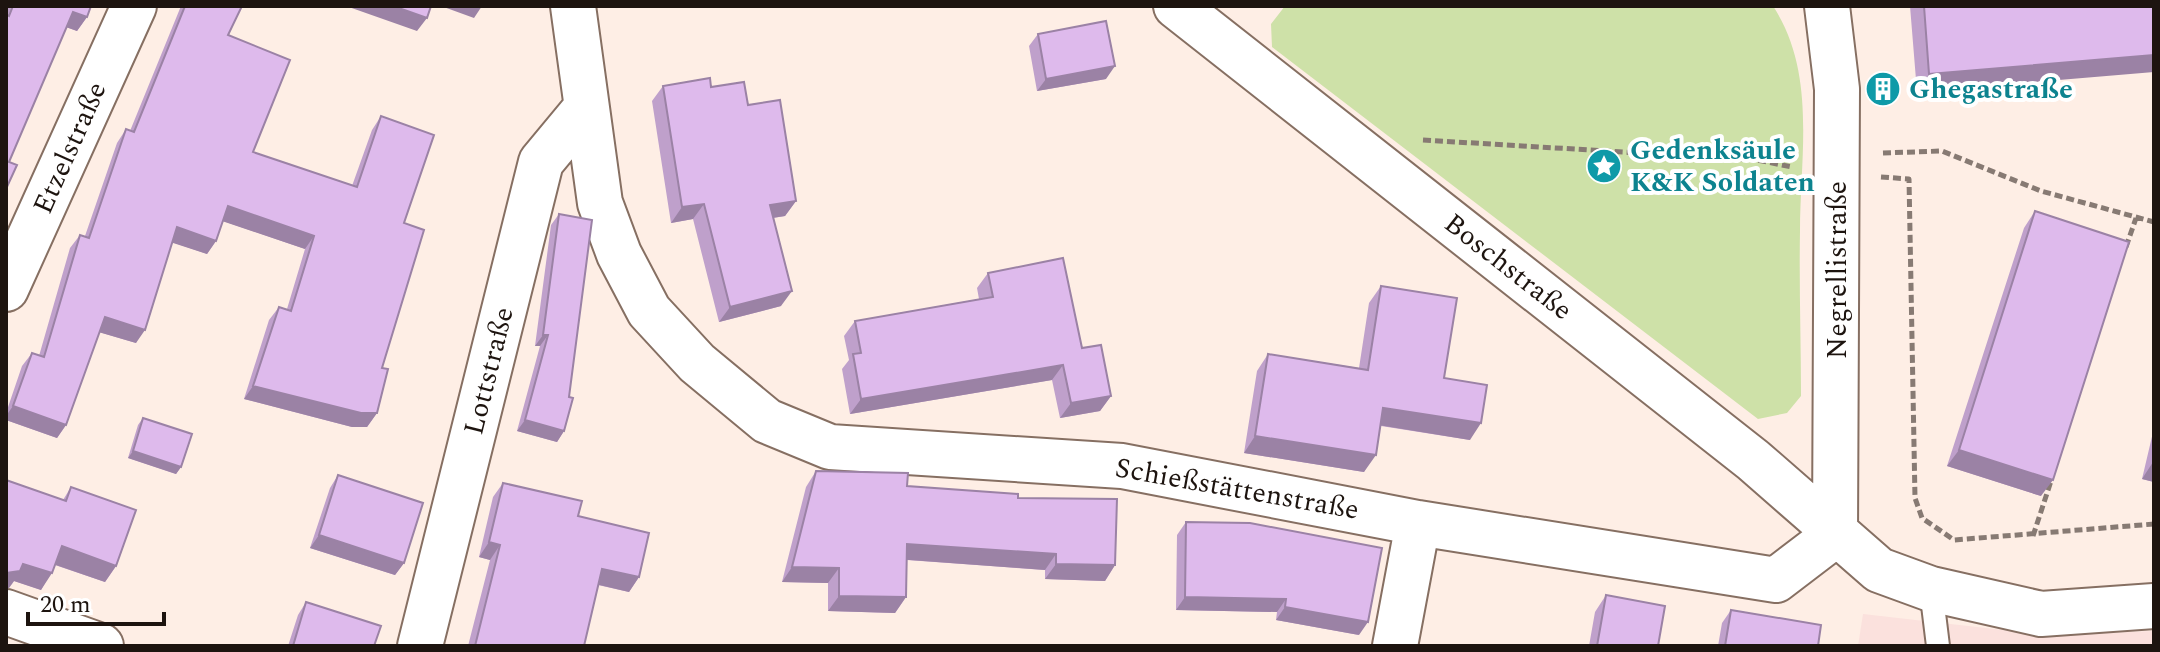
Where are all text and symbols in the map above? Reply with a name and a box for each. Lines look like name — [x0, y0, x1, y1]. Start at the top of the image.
place label: Ghegastraße — [1909, 68, 2073, 111]
building icon: Ghegastraße — [1864, 70, 1902, 108]
street label: Etzelstraße — [22, 75, 118, 221]
place label: Gedenksäule K&K Soldaten — [1630, 129, 1815, 204]
place icon: Gedenksäule K&K Soldaten — [1585, 147, 1623, 185]
street label: Negrellistraße — [1816, 181, 1859, 359]
street label: Boschstraße — [1434, 203, 1582, 331]
street label: Lottstraße — [452, 303, 526, 439]
street label: Schießstättenstraße — [1112, 446, 1362, 532]
scale bar — [28, 576, 164, 626]
text: 20 m — [40, 587, 91, 623]

